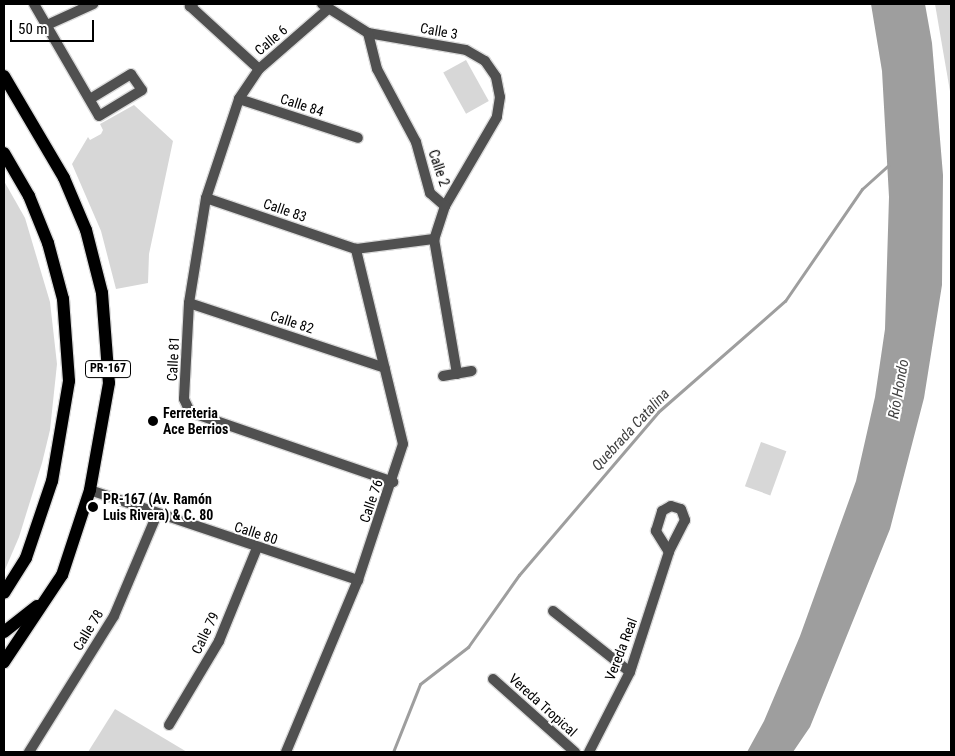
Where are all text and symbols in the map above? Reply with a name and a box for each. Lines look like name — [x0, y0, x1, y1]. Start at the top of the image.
scale bar — [12, 10, 96, 42]
street label: Calle 3 — [419, 19, 459, 43]
text: 50 m — [18, 20, 48, 38]
street label: Calle 6 — [251, 21, 291, 59]
street label: Calle 84 — [278, 90, 326, 120]
street label: Calle 2 — [425, 147, 453, 189]
street label: Calle 83 — [261, 195, 309, 225]
street label: Calle 82 — [268, 307, 316, 337]
street label: Calle 81 — [163, 336, 183, 382]
water label: Río Hondo — [885, 358, 913, 420]
road number: PR-167 — [84, 359, 132, 378]
water label: Quebrada Catalina — [588, 385, 674, 475]
place label: Ferreteria Ace Berrios — [163, 405, 228, 438]
marker: Ferreteria Ace Berrios — [147, 415, 159, 427]
street label: Calle 76 — [356, 477, 386, 525]
place label: PR-167 (Av. Ramón Luis Rivera) & C. 80 — [103, 491, 213, 524]
marker: PR-167 (Av. Ramón Luis Rivera) & C. 80 — [87, 501, 99, 513]
street label: Calle 80 — [232, 518, 280, 548]
street label: Calle 78 — [69, 607, 107, 653]
street label: Calle 79 — [188, 609, 222, 657]
street label: Vereda Real — [601, 615, 641, 683]
street label: Vereda Tropical — [505, 670, 581, 740]

